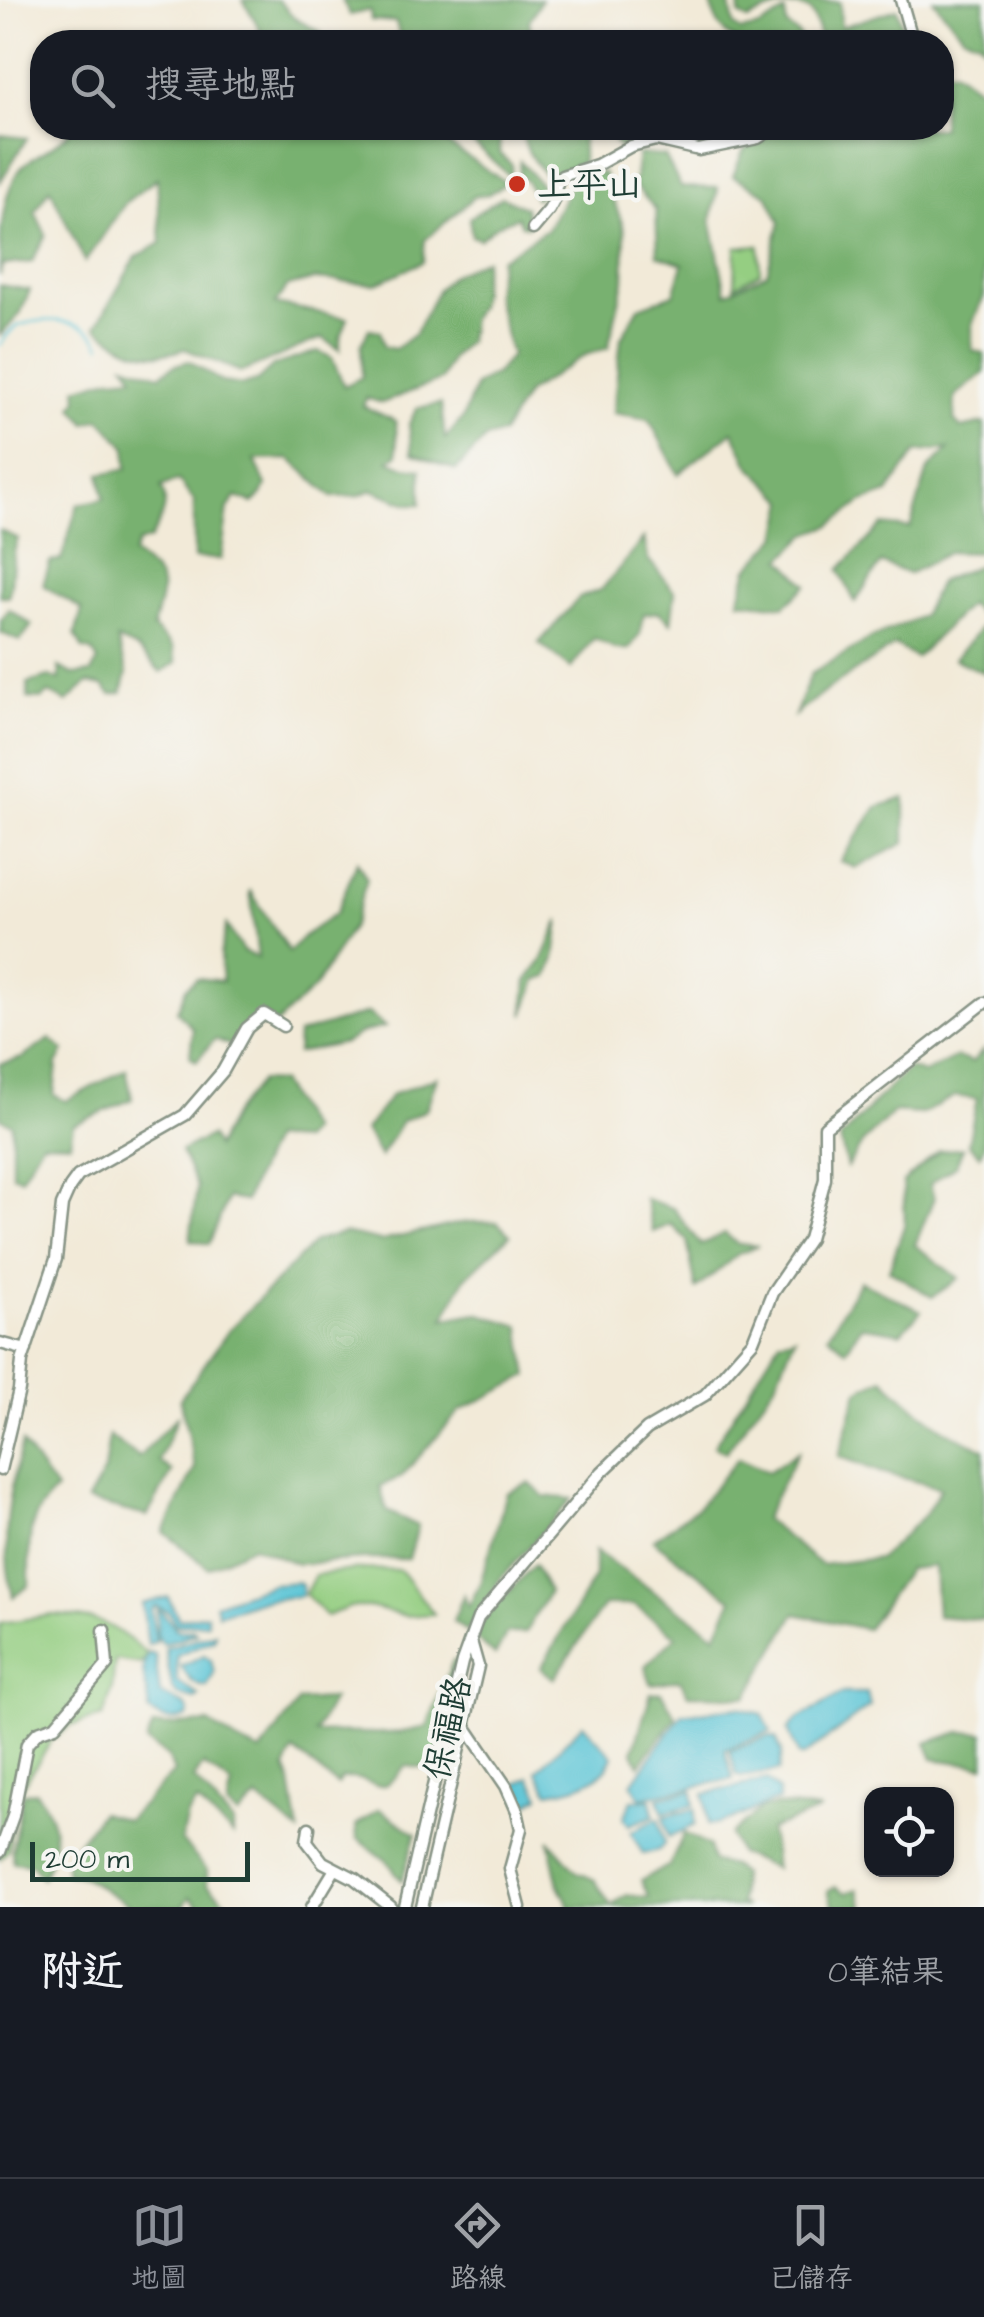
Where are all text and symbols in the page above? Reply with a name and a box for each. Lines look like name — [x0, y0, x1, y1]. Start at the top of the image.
search box — [30, 30, 954, 140]
icon: search — [65, 58, 120, 113]
text: 搜尋地點 — [145, 60, 297, 112]
place label: 上平山 — [537, 161, 642, 210]
marker: 上平山 — [506, 173, 528, 195]
street label: 保福路 — [413, 1672, 484, 1785]
map controls — [864, 1787, 954, 1877]
button: locate — [864, 1787, 954, 1877]
scale bar — [30, 1837, 250, 1882]
text: 200 m — [45, 1840, 129, 1879]
text: 附近 — [40, 1944, 124, 2002]
text: 0筆結果 — [828, 1950, 944, 1995]
tab: 地圖 — [131, 2198, 187, 2298]
tab: 路線 — [450, 2198, 506, 2298]
tab: 已儲存 — [769, 2198, 853, 2298]

